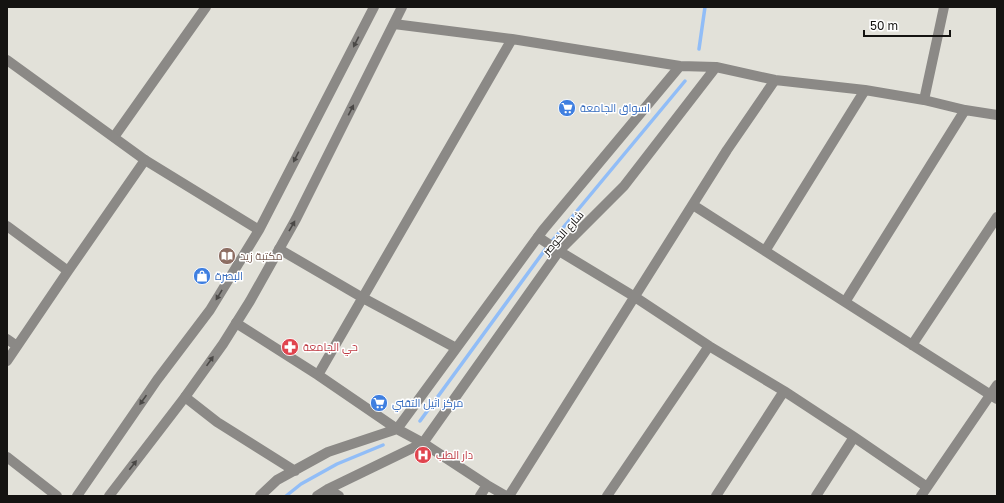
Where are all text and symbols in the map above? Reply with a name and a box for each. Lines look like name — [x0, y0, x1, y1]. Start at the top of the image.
scale bar — [864, 12, 950, 38]
text: 50 m — [870, 18, 898, 33]
one-way arrow — [353, 36, 359, 47]
supermarket icon: اسواق الجامعة — [557, 98, 577, 118]
place label: اسواق الجامعة — [580, 101, 650, 115]
one-way arrow — [348, 104, 354, 116]
one-way arrow — [293, 151, 300, 163]
street label: شارع الخوصر — [539, 208, 587, 260]
one-way arrow — [289, 220, 296, 232]
library icon: مكتبة زيد — [217, 246, 237, 266]
place label: مكتبة زيد — [240, 249, 282, 263]
shop icon: البصرة — [192, 266, 212, 286]
place label: البصرة — [215, 269, 243, 283]
one-way arrow — [216, 289, 223, 301]
pharmacy icon: حي الجامعة — [280, 337, 300, 357]
place label: حي الجامعة — [303, 340, 358, 356]
one-way arrow — [206, 356, 214, 366]
supermarket icon: مركز اثيل التقني — [369, 393, 389, 413]
one-way arrow — [139, 395, 147, 405]
place label: مركز اثيل التقني — [392, 396, 463, 412]
hospital icon: دار الطب — [413, 445, 433, 465]
place label: دار الطب — [436, 448, 473, 462]
one-way arrow — [128, 460, 137, 471]

